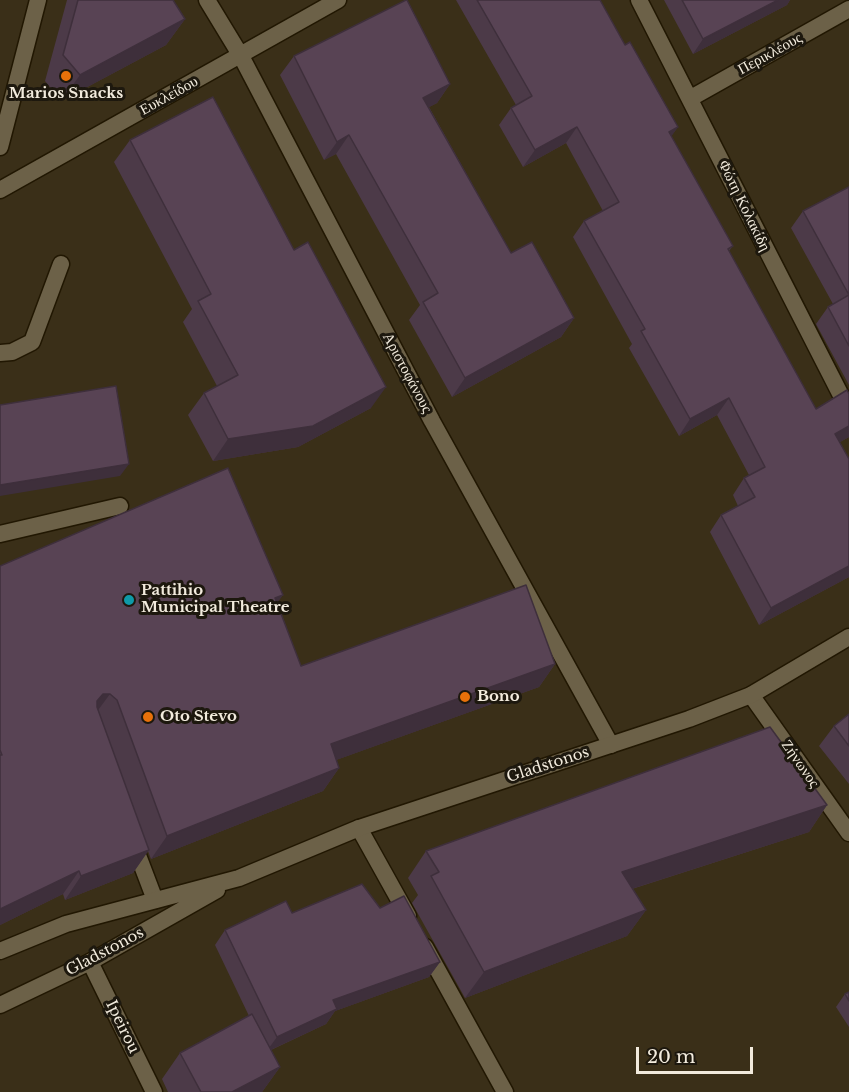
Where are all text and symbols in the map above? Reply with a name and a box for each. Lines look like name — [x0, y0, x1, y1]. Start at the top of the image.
street label: Περικλέους — [735, 29, 805, 79]
marker: Marios Snacks — [59, 69, 73, 83]
street label: Ευκλείδου — [137, 73, 201, 119]
place label: Marios Snacks — [9, 85, 123, 103]
street label: Φώτη Κολακίδη — [714, 158, 774, 254]
street label: Αριστοφάνους — [378, 330, 436, 416]
place label: Pattihio Municipal Theatre — [141, 582, 289, 617]
marker: Pattihio Municipal Theatre — [122, 593, 136, 607]
place label: Bono — [477, 688, 520, 706]
marker: Bono — [458, 690, 472, 704]
place label: Oto Stevo — [160, 708, 237, 726]
marker: Oto Stevo — [141, 710, 155, 724]
street label: Ζήνωνος — [777, 737, 823, 791]
street label: Gladstonos — [505, 743, 591, 787]
street label: Gladstonos — [63, 924, 147, 980]
street label: Ipeirou — [101, 998, 143, 1056]
scale bar — [639, 1035, 756, 1073]
text: 20 m — [647, 1046, 695, 1068]

